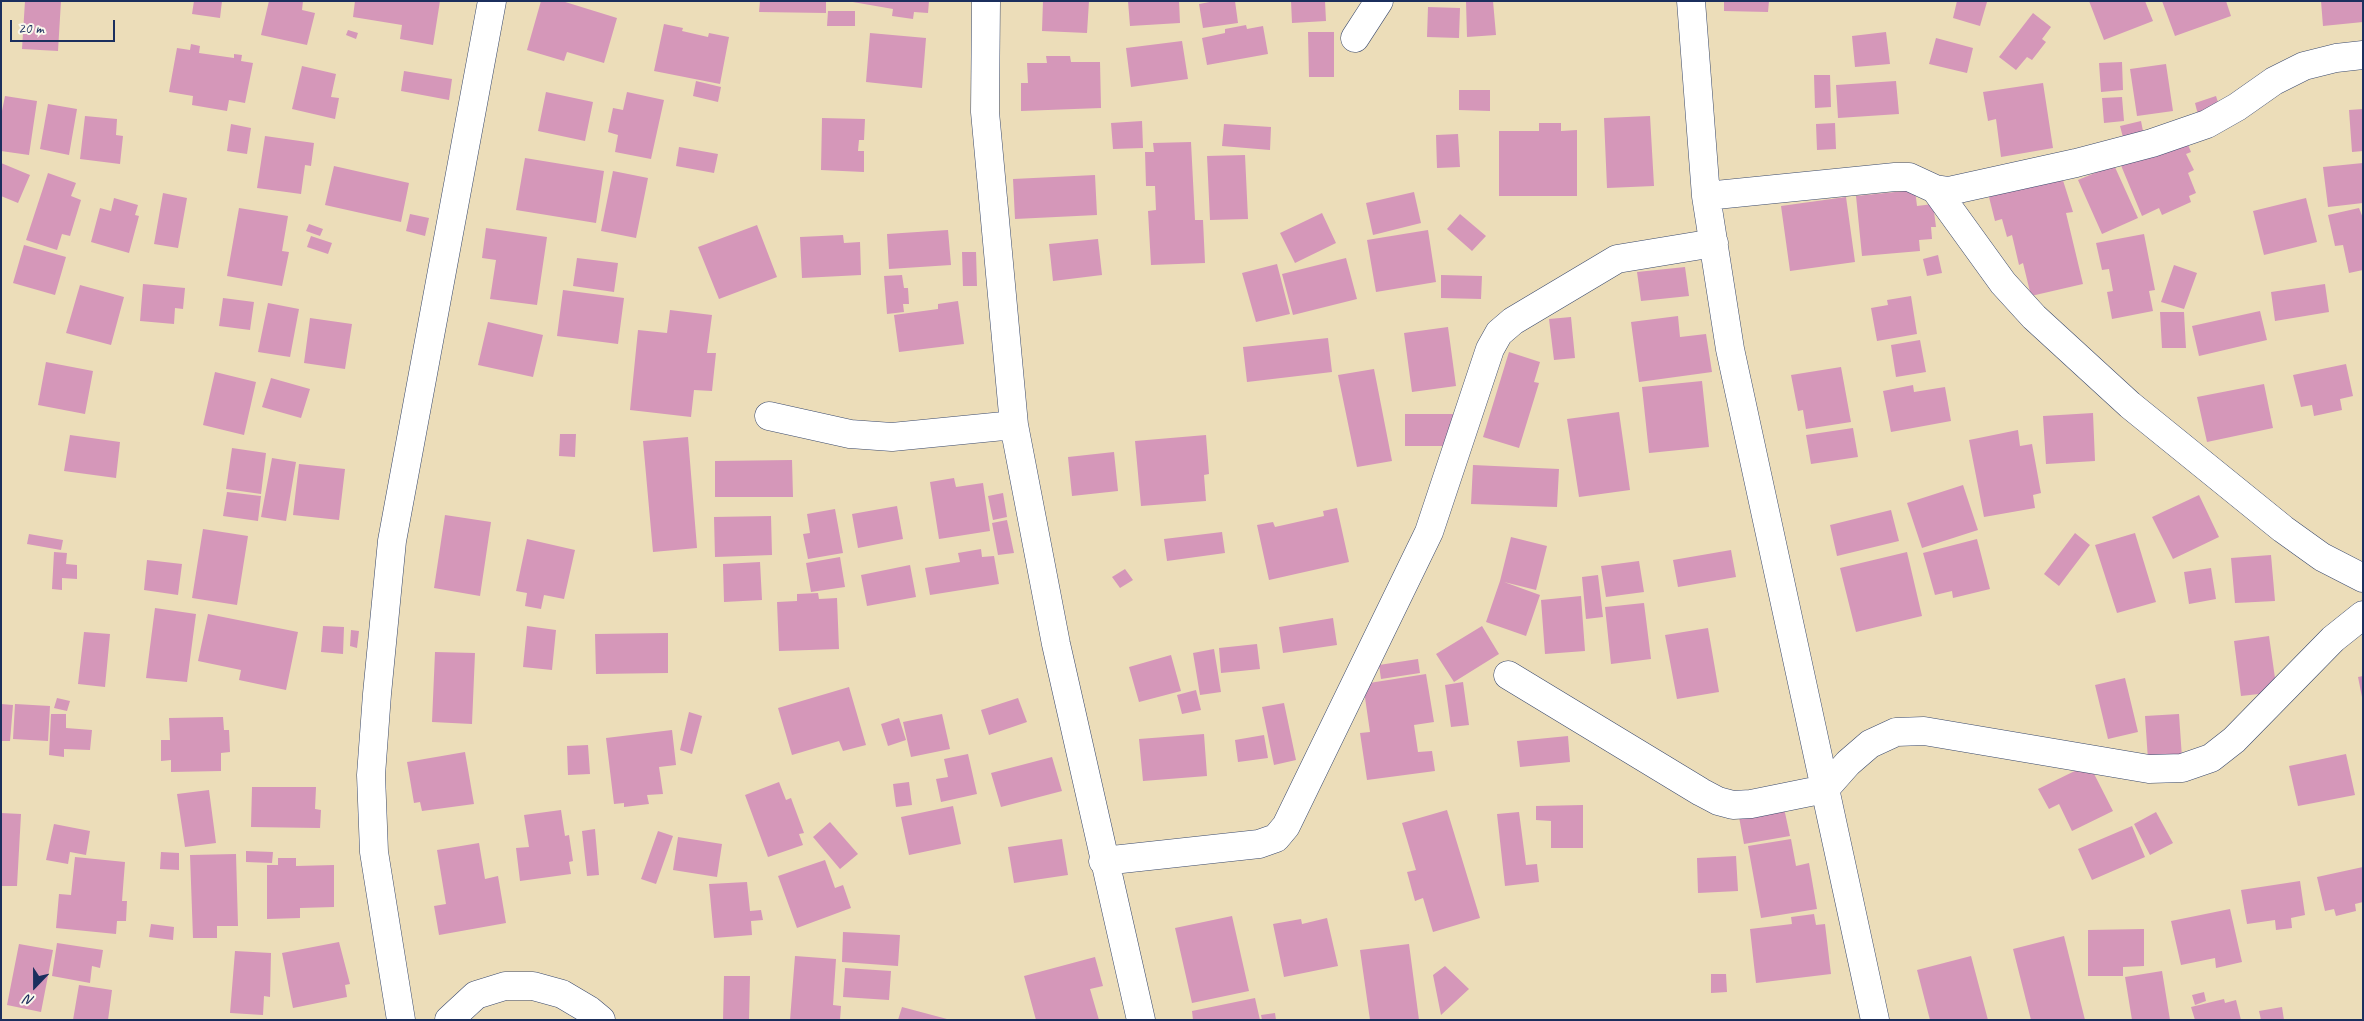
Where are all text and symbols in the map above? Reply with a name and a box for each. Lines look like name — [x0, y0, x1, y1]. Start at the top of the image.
scale bar — [12, 10, 118, 42]
text: 20 m — [18, 19, 44, 38]
north arrow — [10, 961, 60, 1011]
text: N — [22, 991, 36, 1010]

